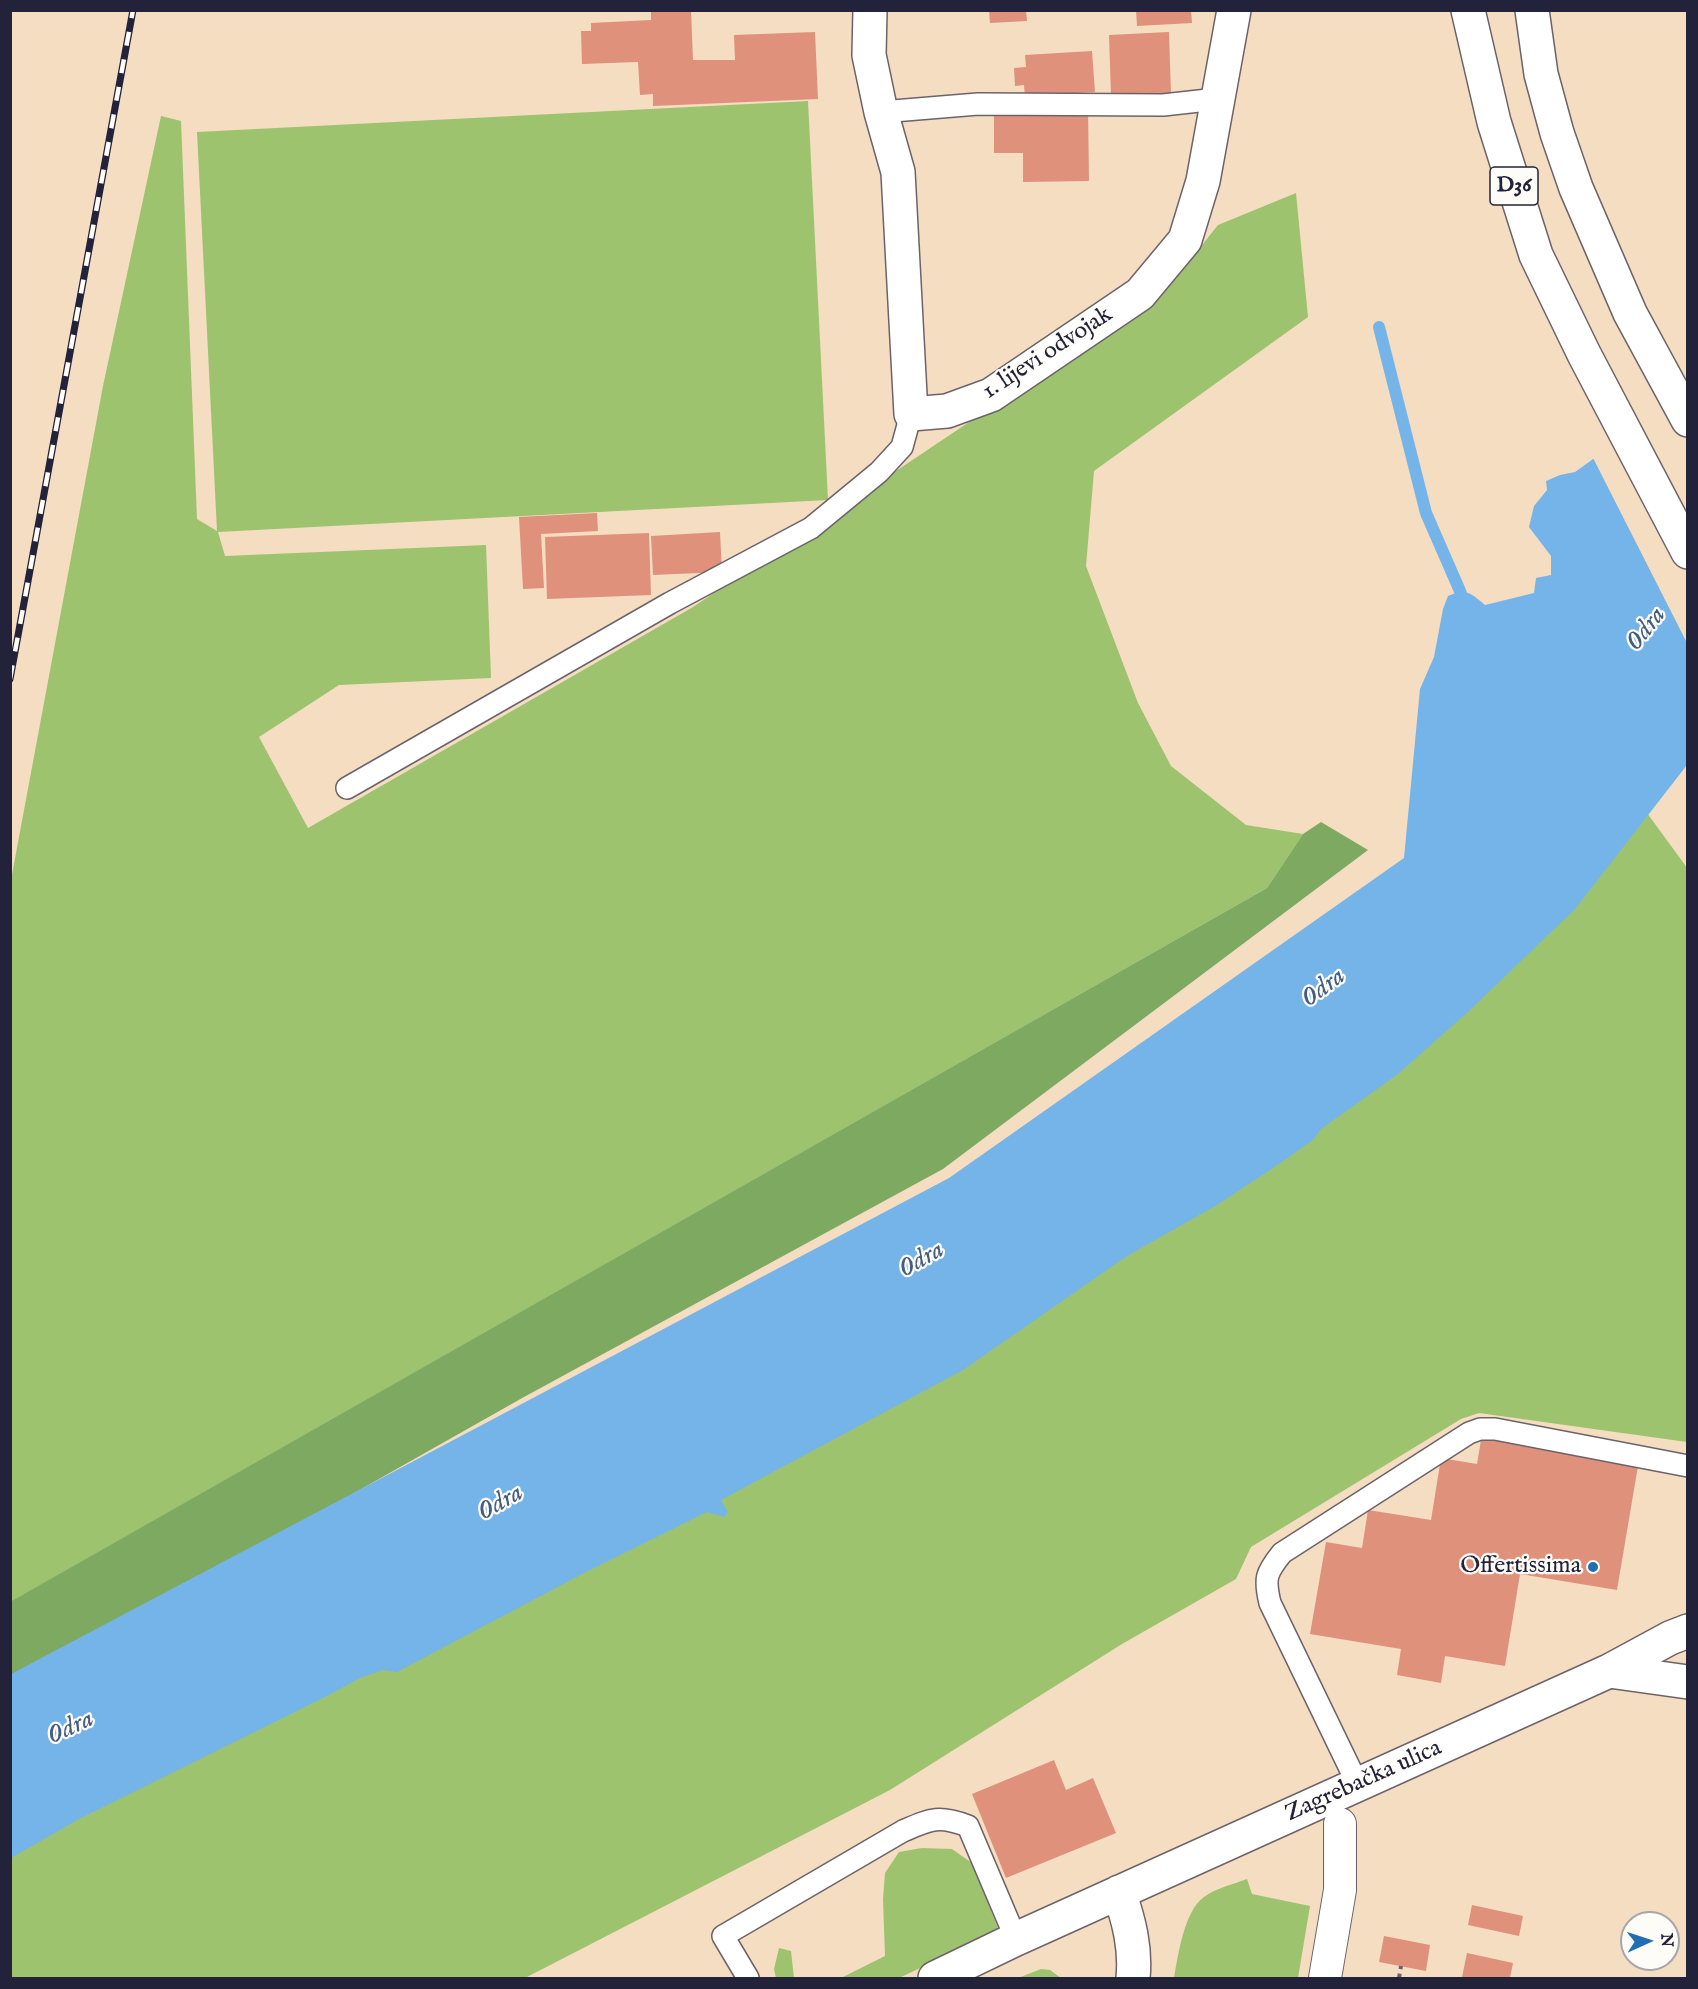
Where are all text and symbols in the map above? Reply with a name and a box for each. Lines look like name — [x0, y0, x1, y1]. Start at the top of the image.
road number: D36 — [1490, 167, 1538, 205]
street label: 1. lijevi odvojak — [978, 301, 1118, 407]
water label: Odra — [1620, 602, 1674, 658]
water label: Odra — [1296, 962, 1352, 1016]
water label: Odra — [894, 1236, 950, 1286]
water label: Odra — [473, 1479, 529, 1529]
place label: Offertissima — [1460, 1553, 1581, 1581]
marker: Offertissima — [1586, 1560, 1600, 1574]
water label: Odra — [43, 1705, 99, 1753]
street label: Zagrebačka ulica — [1281, 1735, 1447, 1829]
north arrow — [1620, 1911, 1680, 1971]
text: N — [1656, 1933, 1676, 1948]

